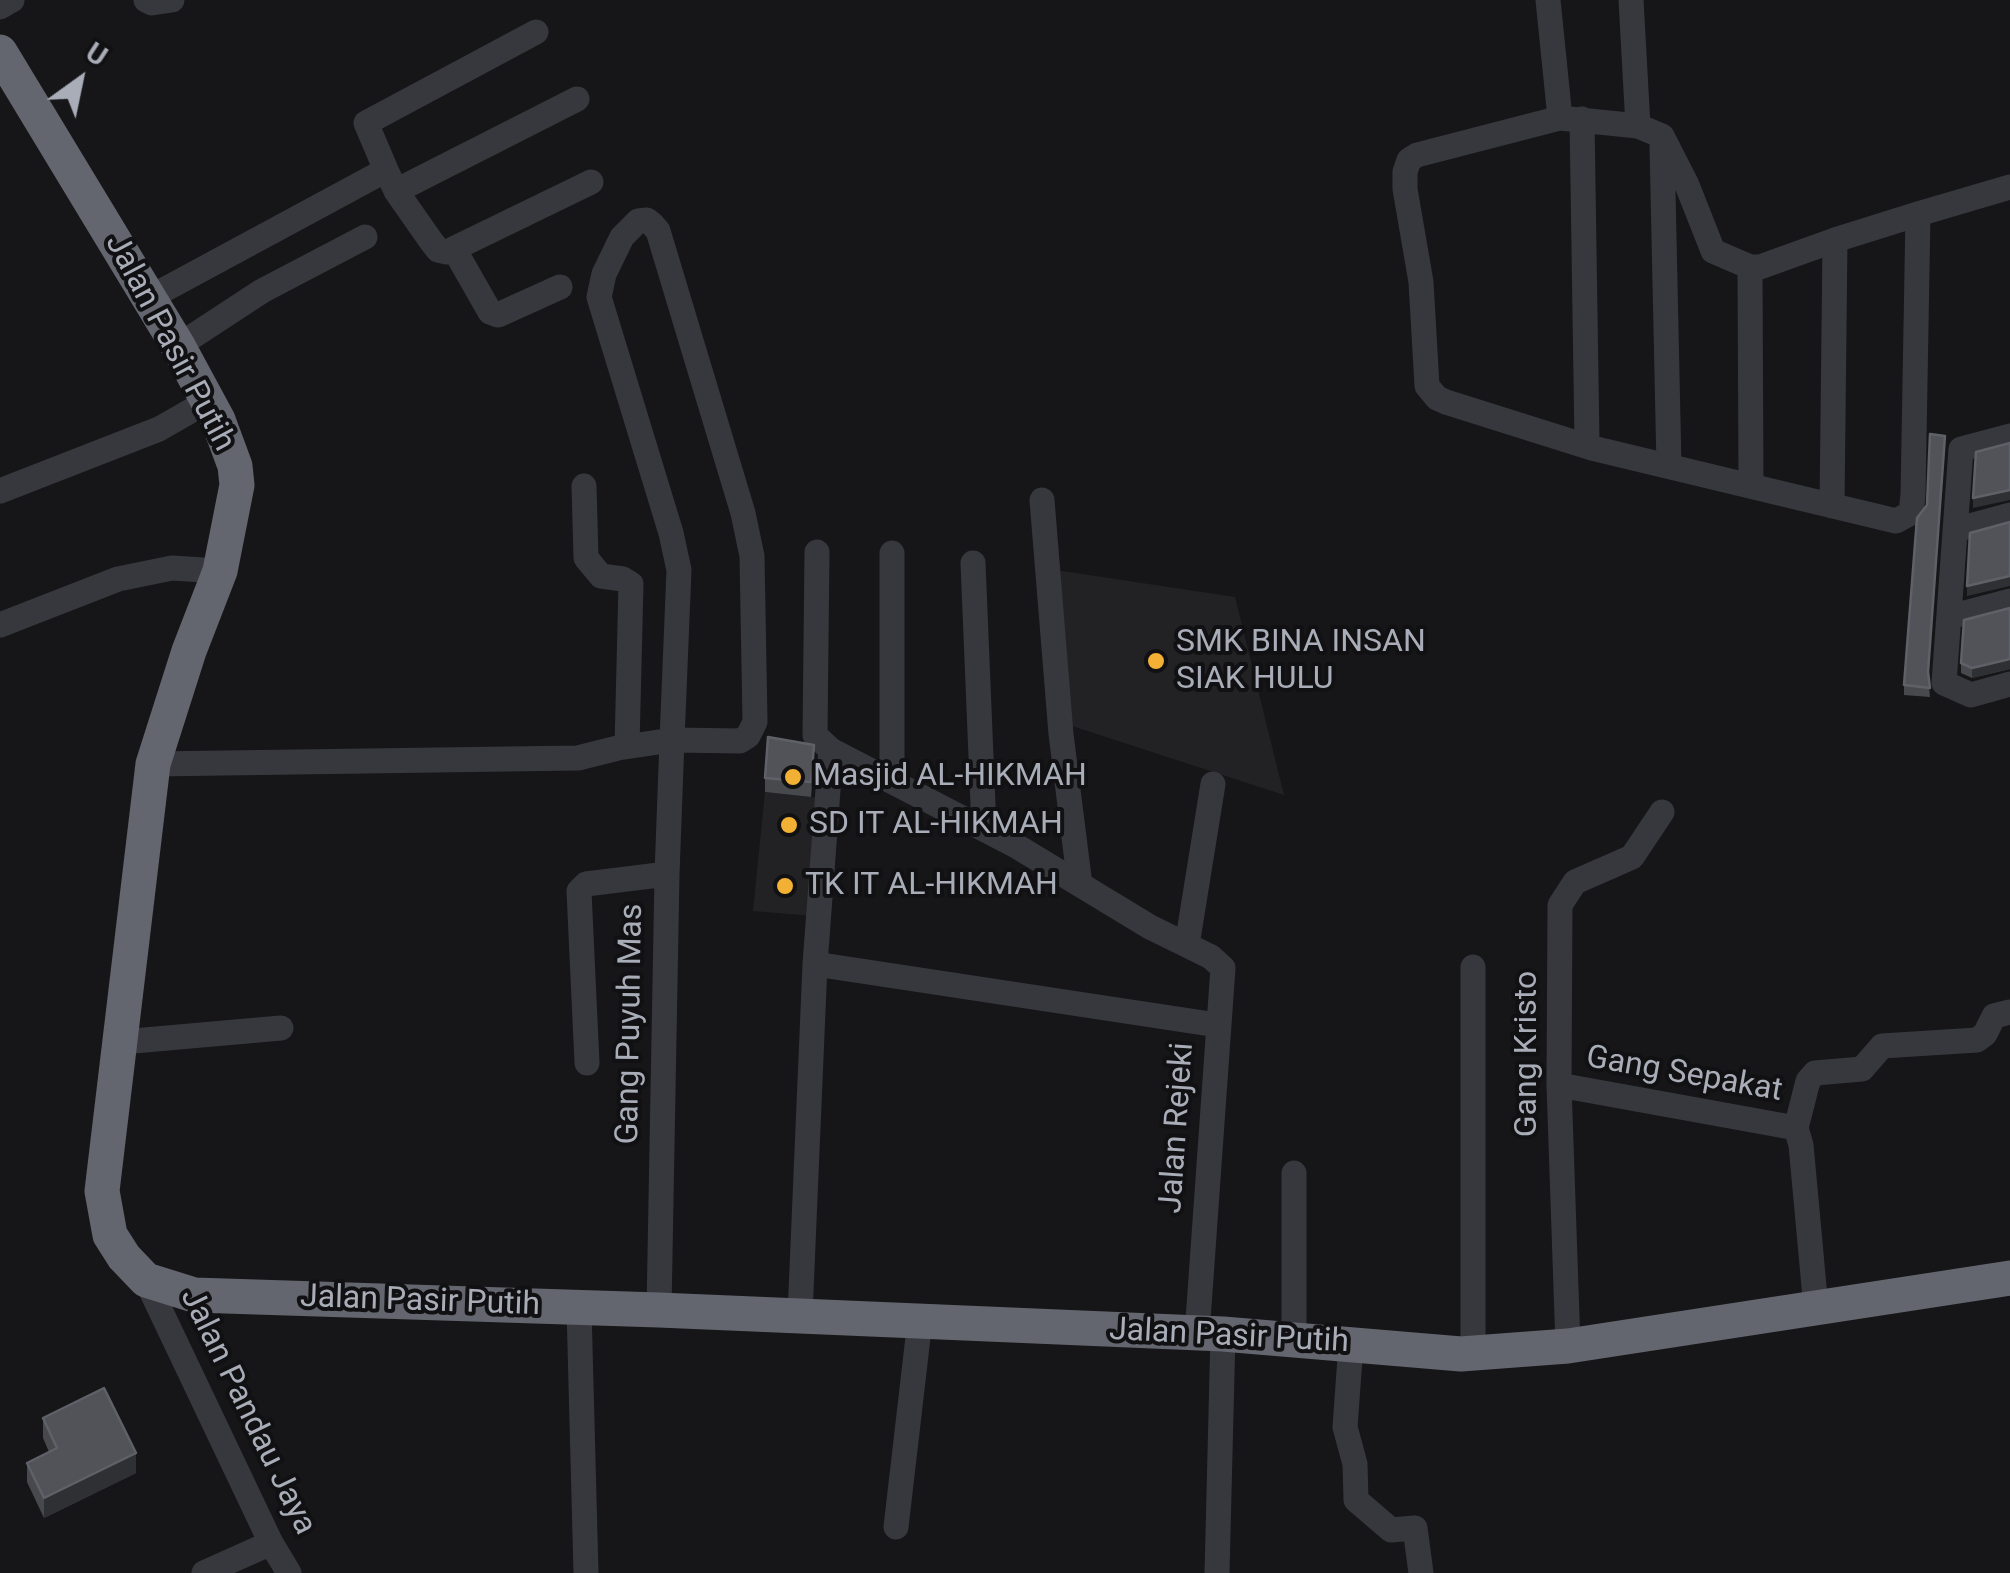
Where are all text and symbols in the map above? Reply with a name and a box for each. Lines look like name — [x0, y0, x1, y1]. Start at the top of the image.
north arrow — [30, 30, 130, 130]
text: U — [80, 36, 113, 73]
street label: Jalan Pasir Putih — [96, 228, 242, 458]
place label: SMK BINA INSAN SIAK HULU — [1176, 624, 1426, 699]
marker: SMK BINA INSAN SIAK HULU — [1145, 650, 1167, 672]
place label: Masjid AL-HIKMAH — [813, 758, 1087, 796]
marker: Masjid AL-HIKMAH — [782, 766, 804, 788]
place label: SD IT AL-HIKMAH — [809, 806, 1063, 844]
marker: SD IT AL-HIKMAH — [778, 814, 800, 836]
place label: TK IT AL-HIKMAH — [805, 867, 1058, 905]
marker: TK IT AL-HIKMAH — [774, 875, 796, 897]
street label: Gang Puyuh Mas — [610, 903, 652, 1145]
street label: Gang Kristo — [1509, 971, 1547, 1137]
street label: Gang Sepakat — [1583, 1039, 1785, 1111]
street label: Jalan Rejeki — [1153, 1041, 1203, 1215]
street label: Jalan Pasir Putih — [299, 1279, 541, 1325]
street label: Jalan Pandau Jaya — [171, 1283, 323, 1541]
street label: Jalan Pasir Putih — [1108, 1312, 1350, 1362]

